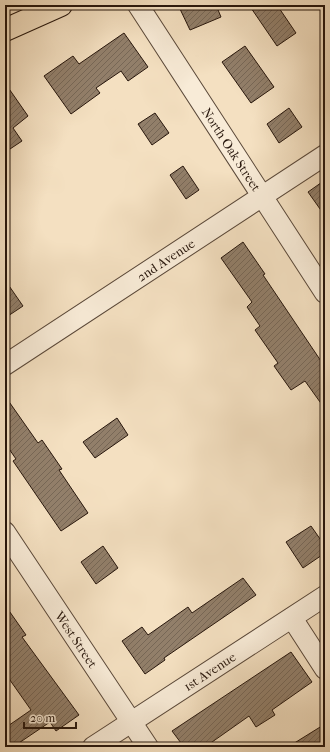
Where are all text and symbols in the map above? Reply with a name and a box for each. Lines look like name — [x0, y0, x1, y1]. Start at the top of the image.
street label: North Oak Street — [199, 105, 264, 194]
street label: 2nd Avenue — [134, 235, 198, 284]
street label: West Street — [52, 607, 101, 671]
street label: 1st Avenue — [181, 649, 239, 694]
scale bar — [24, 704, 76, 730]
text: 20 m — [30, 711, 55, 725]

